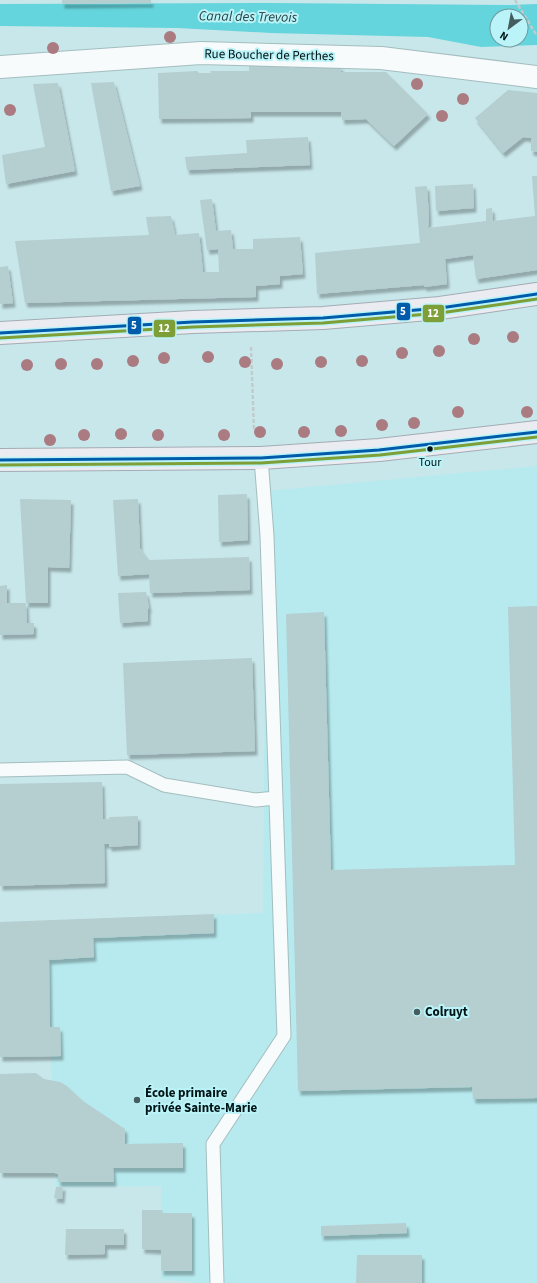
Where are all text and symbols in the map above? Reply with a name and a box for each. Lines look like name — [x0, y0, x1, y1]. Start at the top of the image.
water label: Canal des Trevois — [199, 6, 298, 28]
north arrow — [489, 8, 529, 48]
text: N — [497, 28, 511, 44]
street label: Rue Boucher de Perthes — [204, 45, 334, 65]
line badge: 5 — [396, 302, 411, 321]
text: 5 — [400, 304, 406, 319]
line badge: 12 — [422, 304, 445, 323]
text: 12 — [427, 306, 439, 321]
line badge: 5 — [127, 316, 142, 335]
text: 5 — [131, 318, 137, 333]
line badge: 12 — [153, 319, 176, 338]
text: 12 — [158, 321, 170, 336]
marker: Tour — [425, 444, 435, 454]
place label: Tour — [419, 454, 442, 471]
place label: Colruyt — [425, 1003, 468, 1021]
marker: Colruyt — [412, 1007, 422, 1017]
place label: École primaire privée Sainte-Marie — [145, 1084, 258, 1117]
marker: École primaire privée Sainte-Marie — [132, 1095, 142, 1105]

